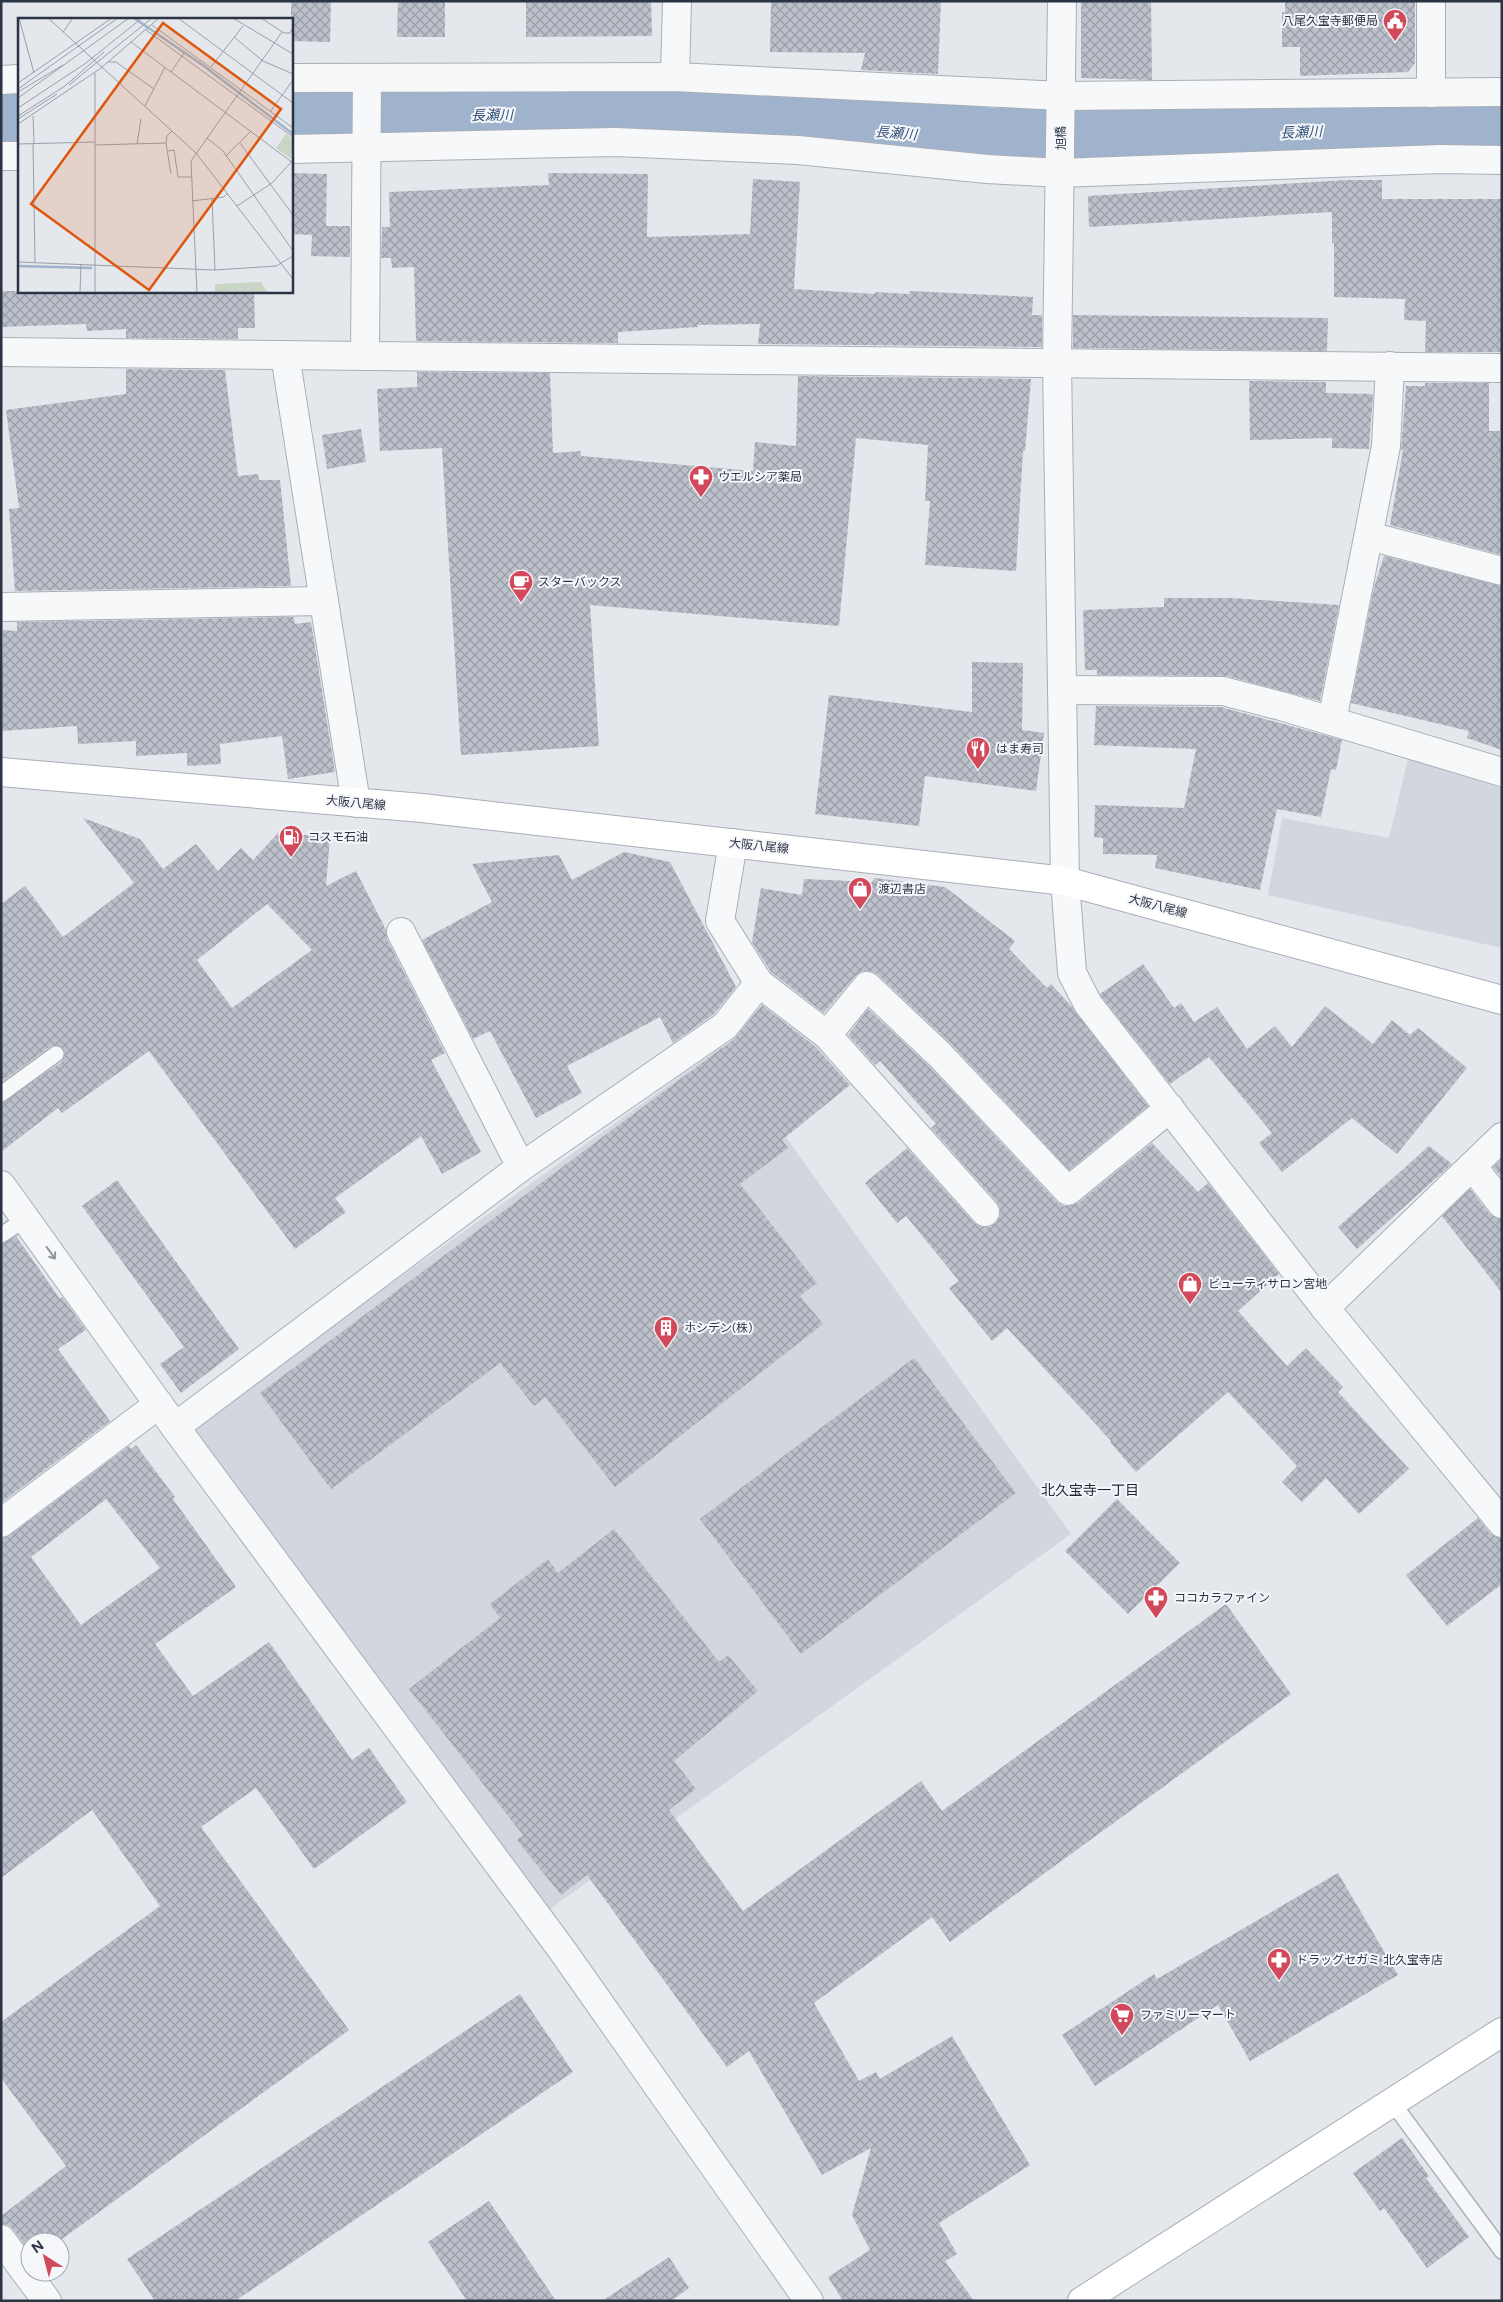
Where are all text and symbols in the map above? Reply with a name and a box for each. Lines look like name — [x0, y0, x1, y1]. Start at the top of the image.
public building icon: 八尾久宝寺郵便局 — [1382, 8, 1408, 42]
place label: 八尾久宝寺郵便局 — [1282, 14, 1378, 28]
inset map — [18, 18, 292, 292]
water label: 長瀬川 — [471, 107, 515, 124]
water label: 長瀬川 — [874, 123, 920, 144]
water label: 長瀬川 — [1280, 123, 1324, 142]
street label: 旭橋 — [1054, 126, 1068, 150]
pharmacy icon: ウエルシア薬局 — [688, 464, 714, 498]
place label: ウエルシア薬局 — [718, 470, 802, 484]
cafe icon: スターバックス — [508, 569, 534, 603]
place label: スターバックス — [538, 575, 622, 589]
restaurant icon: はま寿司 — [965, 736, 991, 770]
place label: はま寿司 — [996, 742, 1044, 756]
street label: 大阪八尾線 — [325, 793, 387, 813]
fuel station icon: コスモ石油 — [278, 824, 304, 858]
place label: コスモ石油 — [308, 830, 368, 844]
street label: 大阪八尾線 — [728, 836, 790, 856]
shop icon: 渡辺書店 — [847, 876, 873, 910]
place label: 渡辺書店 — [878, 882, 926, 896]
street label: 大阪八尾線 — [1127, 891, 1189, 921]
one-way arrow — [46, 1246, 56, 1260]
shop icon: ビューティサロン宮地 — [1177, 1271, 1203, 1305]
place label: ビューティサロン宮地 — [1208, 1277, 1327, 1291]
building icon: ホシデン(株) — [653, 1315, 679, 1349]
place label: ホシデン(株) — [684, 1321, 752, 1335]
district label: 北久宝寺一丁目 — [1041, 1482, 1139, 1499]
pharmacy icon: ココカラファイン — [1143, 1585, 1169, 1619]
place label: ココカラファイン — [1174, 1591, 1270, 1605]
pharmacy icon: ドラッグセガミ 北久宝寺店 — [1266, 1947, 1292, 1981]
place label: ドラッグセガミ 北久宝寺店 — [1296, 1953, 1443, 1967]
supermarket icon: ファミリーマート — [1109, 2002, 1135, 2036]
place label: ファミリーマート — [1140, 2008, 1236, 2022]
north arrow — [20, 2232, 70, 2282]
text: N — [28, 2237, 47, 2257]

